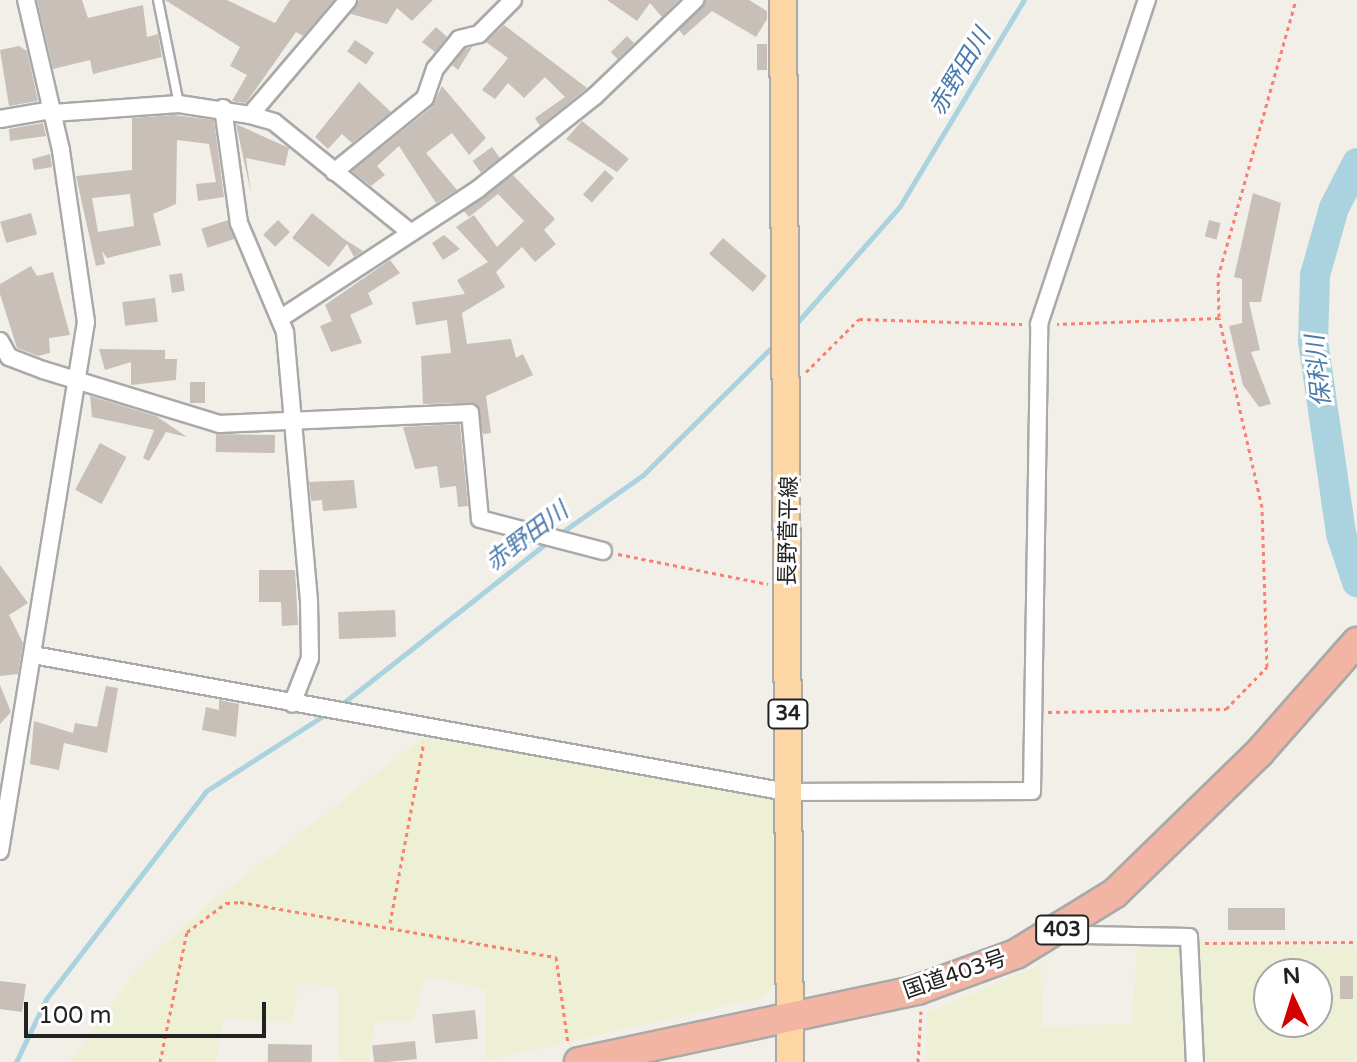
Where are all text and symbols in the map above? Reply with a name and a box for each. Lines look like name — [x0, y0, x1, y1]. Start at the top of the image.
water label: 赤野田川 — [923, 23, 997, 121]
water label: 保科川 — [1301, 334, 1337, 408]
street label: 長野菅平線 — [775, 476, 803, 586]
water label: 赤野田川 — [480, 497, 574, 577]
road number: 34 — [766, 698, 810, 730]
road number: 403 — [1034, 914, 1090, 946]
street label: 国道403号 — [900, 945, 1010, 1005]
north arrow — [1253, 958, 1333, 1038]
text: N — [1282, 962, 1301, 990]
scale bar — [28, 986, 270, 1036]
text: 100 m — [38, 1001, 112, 1030]

